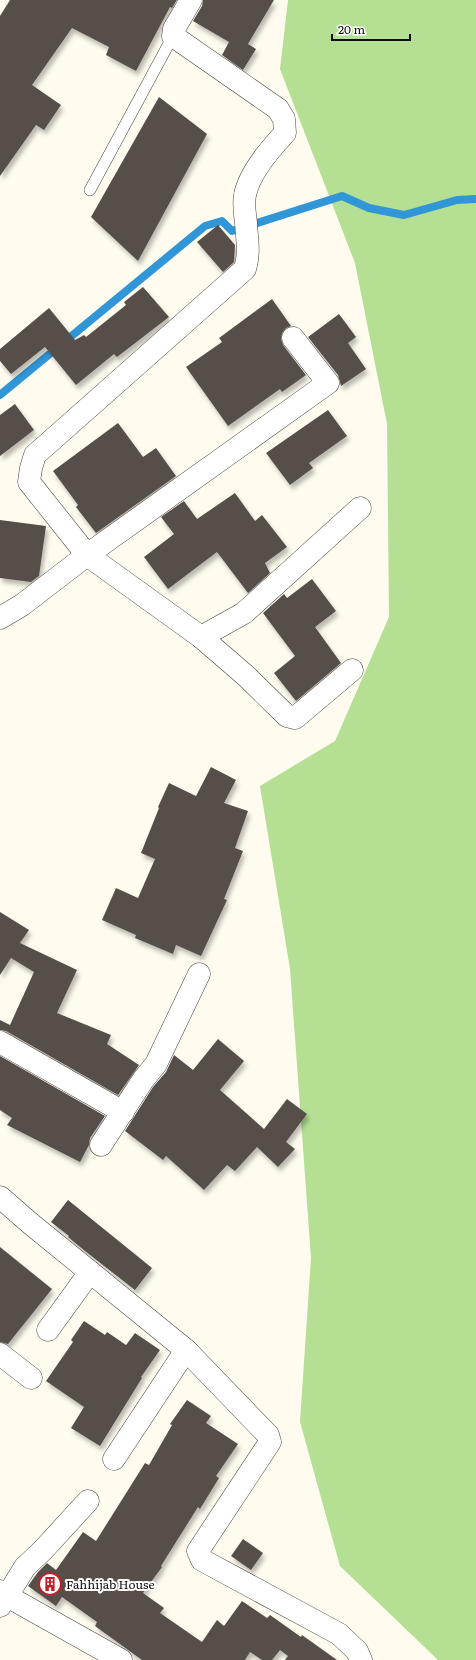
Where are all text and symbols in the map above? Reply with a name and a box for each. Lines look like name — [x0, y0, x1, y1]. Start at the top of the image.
scale bar — [332, 16, 410, 42]
text: 20 m — [338, 20, 365, 38]
building icon: Fahhijab House — [37, 1571, 63, 1597]
place label: Fahhijab House — [66, 1575, 155, 1593]

